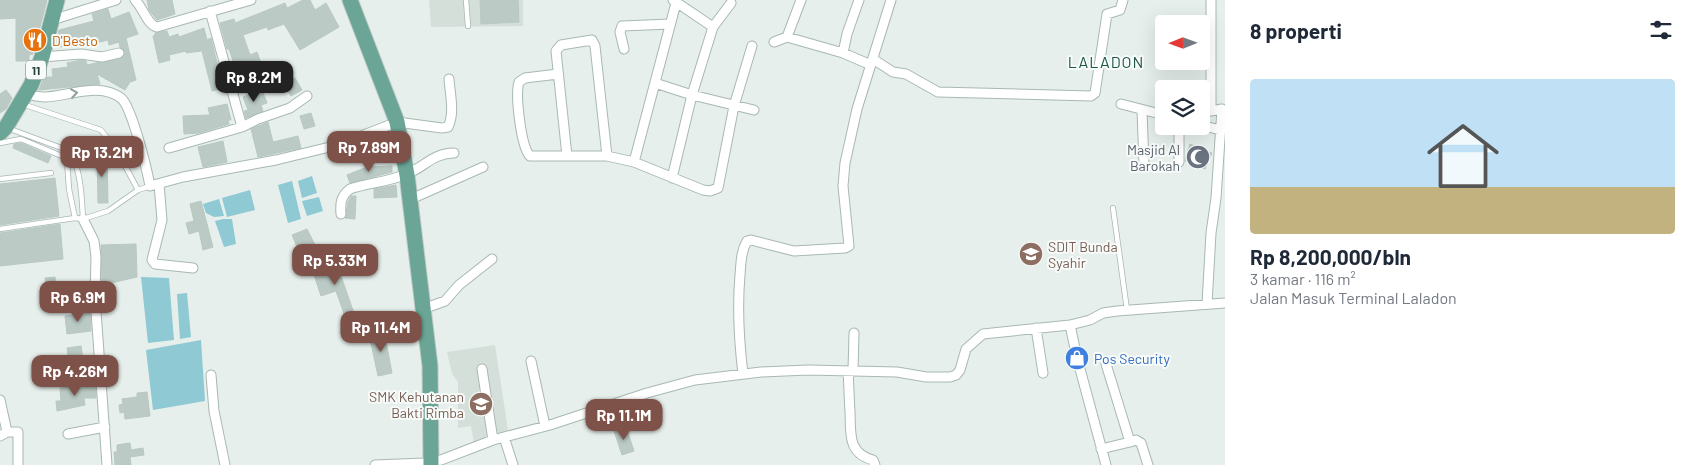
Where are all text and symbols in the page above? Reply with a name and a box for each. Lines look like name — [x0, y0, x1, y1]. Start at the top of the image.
north arrow — [1155, 15, 1210, 70]
map controls — [1155, 15, 1210, 135]
icon: filters — [1647, 16, 1675, 44]
text: 8 properti — [1250, 18, 1342, 43]
restaurant icon: D'Besto — [22, 27, 48, 53]
place label: D'Besto — [52, 32, 98, 49]
district label: LALADON — [1068, 52, 1144, 71]
road number: 11 — [26, 60, 46, 80]
pin: Rp 8.2M — [208, 61, 300, 103]
text: Rp 8.2M — [226, 67, 282, 86]
button: layers — [1155, 80, 1210, 135]
one-way arrow — [70, 88, 78, 99]
icon: home — [1418, 111, 1508, 201]
pin: Rp 7.89M — [317, 130, 421, 173]
pin: Rp 13.2M — [50, 136, 154, 178]
text: Rp 7.89M — [338, 137, 400, 156]
place label: Masjid Al Barokah — [1127, 141, 1180, 174]
text: Rp 13.2M — [71, 142, 133, 161]
mosque icon: Masjid Al Barokah — [1185, 144, 1211, 170]
place label: SDIT Bunda Syahir — [1048, 238, 1118, 271]
school or university icon: SDIT Bunda Syahir — [1018, 241, 1044, 267]
pin: Rp 5.33M — [283, 244, 387, 286]
text: Rp 8,200,000/bln — [1250, 244, 1411, 269]
text: Rp 5.33M — [303, 250, 367, 269]
text: 3 kamar · 116 m² — [1250, 269, 1356, 288]
pin: Rp 6.9M — [32, 280, 124, 323]
text: Rp 6.9M — [51, 287, 105, 306]
text: Jalan Masuk Terminal Laladon — [1250, 288, 1457, 307]
pin: Rp 11.4M — [329, 310, 433, 353]
text: Rp 11.4M — [352, 317, 411, 336]
shop icon: Pos Security — [1064, 345, 1090, 371]
place label: Pos Security — [1094, 350, 1170, 367]
pin: Rp 4.26M — [23, 354, 127, 397]
text: Rp 4.26M — [42, 361, 108, 380]
place label: SMK Kehutanan Bakti Rimba — [369, 388, 464, 421]
school or university icon: SMK Kehutanan Bakti Rimba — [468, 391, 494, 417]
pin: Rp 11.1M — [572, 398, 676, 441]
text: Rp 11.1M — [597, 405, 651, 424]

